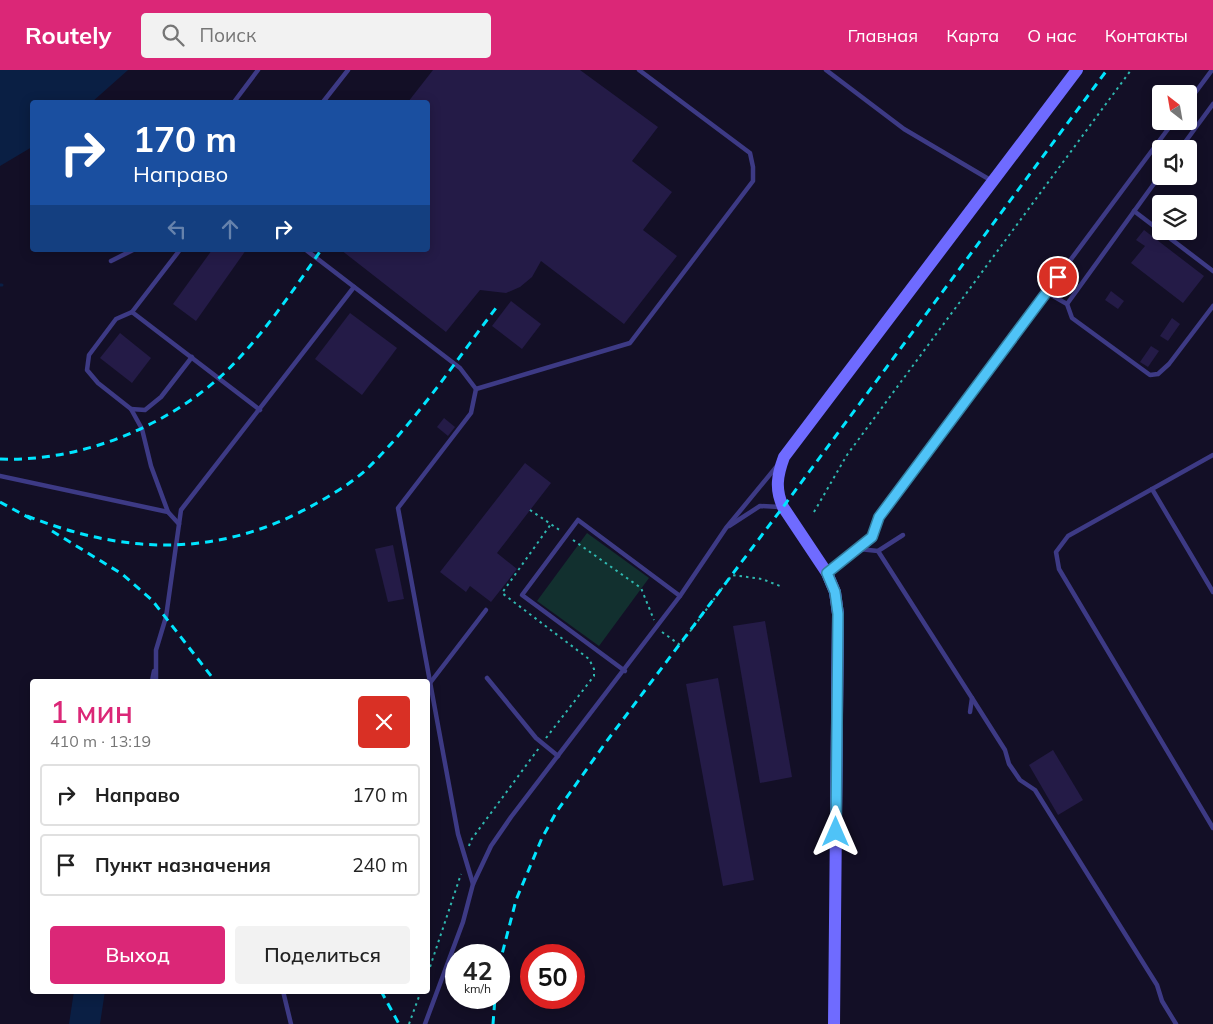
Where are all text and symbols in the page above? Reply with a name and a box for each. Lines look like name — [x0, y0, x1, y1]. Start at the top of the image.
search box — [141, 13, 491, 58]
text: Routely — [25, 20, 111, 50]
icon: search — [159, 21, 187, 49]
text: Поиск — [199, 23, 256, 47]
text: Главная — [848, 24, 918, 47]
text: Карта — [946, 24, 999, 47]
text: О нас — [1027, 24, 1077, 47]
text: Контакты — [1105, 24, 1188, 47]
north arrow — [1152, 85, 1198, 130]
map controls — [1152, 85, 1197, 240]
text: 170 m — [133, 117, 237, 161]
icon: right — [50, 120, 115, 185]
button: sound — [1152, 140, 1197, 185]
text: Направо — [133, 160, 228, 188]
button: layers — [1152, 195, 1197, 240]
icon: left — [163, 215, 191, 243]
icon: ahead — [216, 215, 244, 243]
icon: right — [269, 215, 297, 243]
pin — [1037, 256, 1079, 298]
icon: arrive — [1044, 263, 1072, 291]
text: 1 мин — [50, 693, 133, 731]
button: close — [358, 696, 410, 748]
text: 410 m · 13:19 — [50, 731, 151, 751]
icon: right — [52, 781, 80, 809]
text: Направо — [95, 783, 180, 807]
text: 170 m — [352, 783, 408, 807]
position arrow — [809, 805, 861, 857]
icon: arrive — [52, 851, 80, 879]
text: Пункт назначения — [95, 853, 271, 877]
text: 240 m — [352, 853, 408, 877]
button: Выход — [50, 926, 225, 984]
button: Поделиться — [235, 926, 410, 984]
speed limit sign: 50 — [520, 944, 585, 1009]
text: 42 — [462, 955, 493, 986]
text: km/h — [464, 981, 491, 996]

